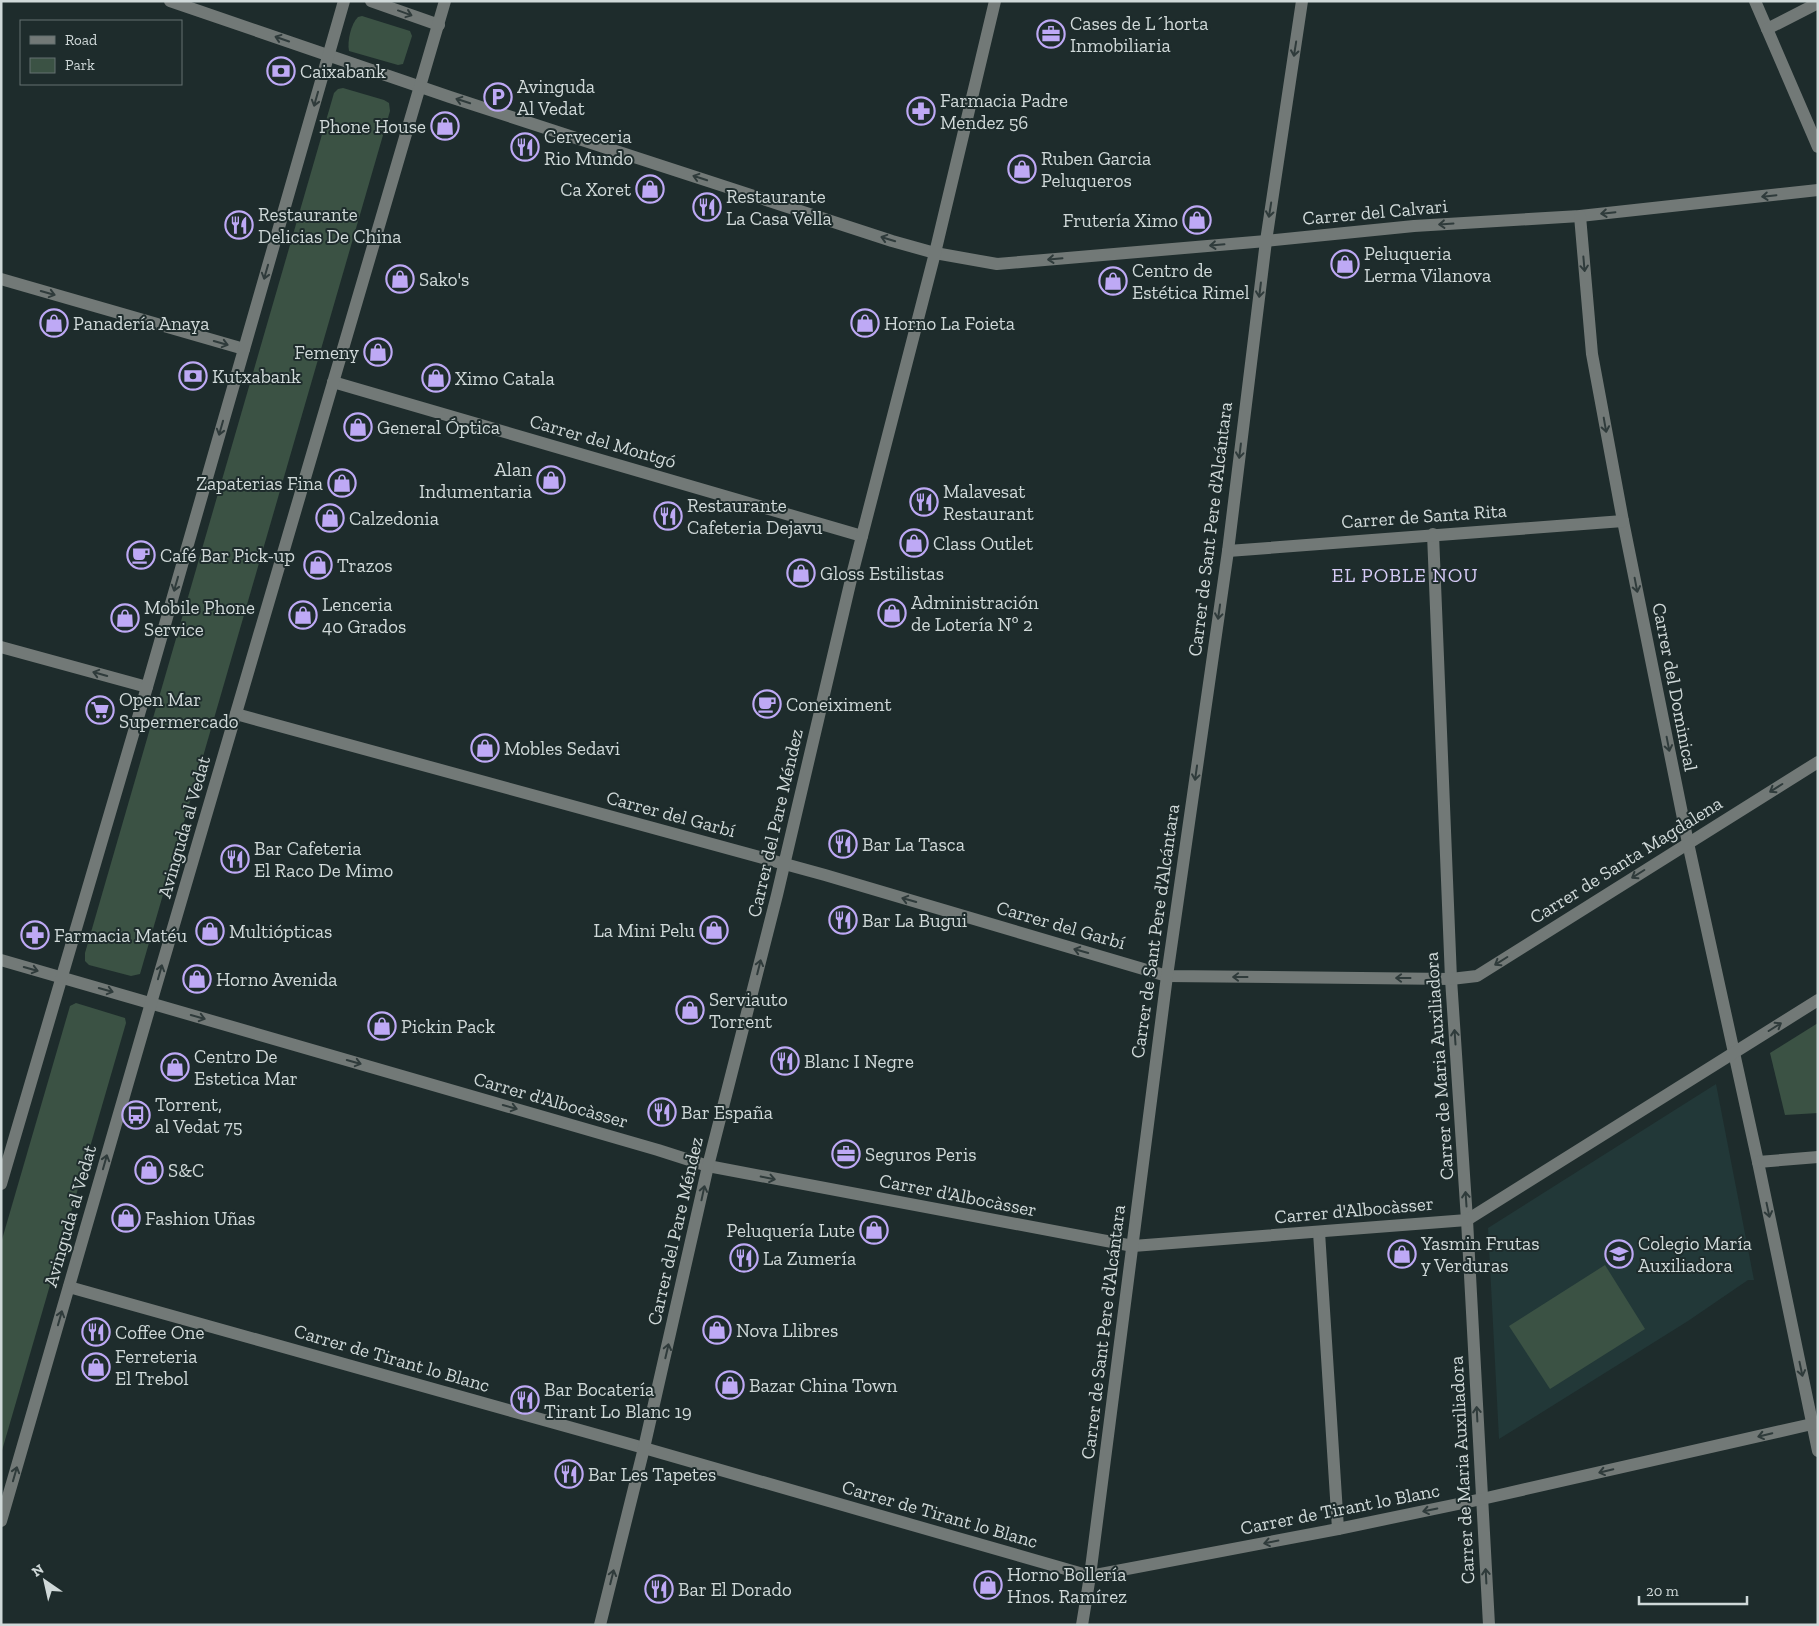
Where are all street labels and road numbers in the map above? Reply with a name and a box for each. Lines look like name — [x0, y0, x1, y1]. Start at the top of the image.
street label: Carrer del Calvari — [1302, 194, 1448, 230]
street label: Carrer de Sant Pere d'Alcántara — [1183, 400, 1237, 658]
street label: Carrer del Montgó — [527, 409, 679, 473]
street label: Carrer de Santa Rita — [1340, 499, 1508, 533]
street label: Carrer del Dominical — [1647, 601, 1703, 773]
street label: Carrer del Pare Méndez — [742, 726, 808, 919]
street label: Avinguda al Vedat — [153, 753, 215, 901]
street label: Carrer del Garbí — [604, 786, 738, 842]
street label: Carrer de Santa Magdalena — [1526, 791, 1726, 929]
street label: Carrer de Sant Pere d'Alcántara — [1126, 802, 1184, 1060]
street label: Carrer del Garbí — [994, 896, 1128, 954]
street label: Carrer de Maria Auxiliadora — [1420, 951, 1458, 1181]
street label: Carrer d'Albocàsser — [471, 1067, 631, 1133]
street label: Carrer del Pare Méndez — [642, 1134, 708, 1327]
street label: Avinguda al Vedat — [39, 1142, 101, 1290]
street label: Carrer d'Albocàsser — [877, 1168, 1039, 1222]
street label: Carrer d'Albocàsser — [1273, 1192, 1435, 1228]
street label: Carrer de Sant Pere d'Alcántara — [1076, 1203, 1130, 1461]
street label: Carrer de Tirant lo Blanc — [291, 1319, 493, 1397]
street label: Carrer de Maria Auxiliadora — [1445, 1355, 1479, 1585]
street label: Carrer de Tirant lo Blanc — [839, 1475, 1041, 1553]
street label: Carrer de Tirant lo Blanc — [1238, 1478, 1442, 1540]

